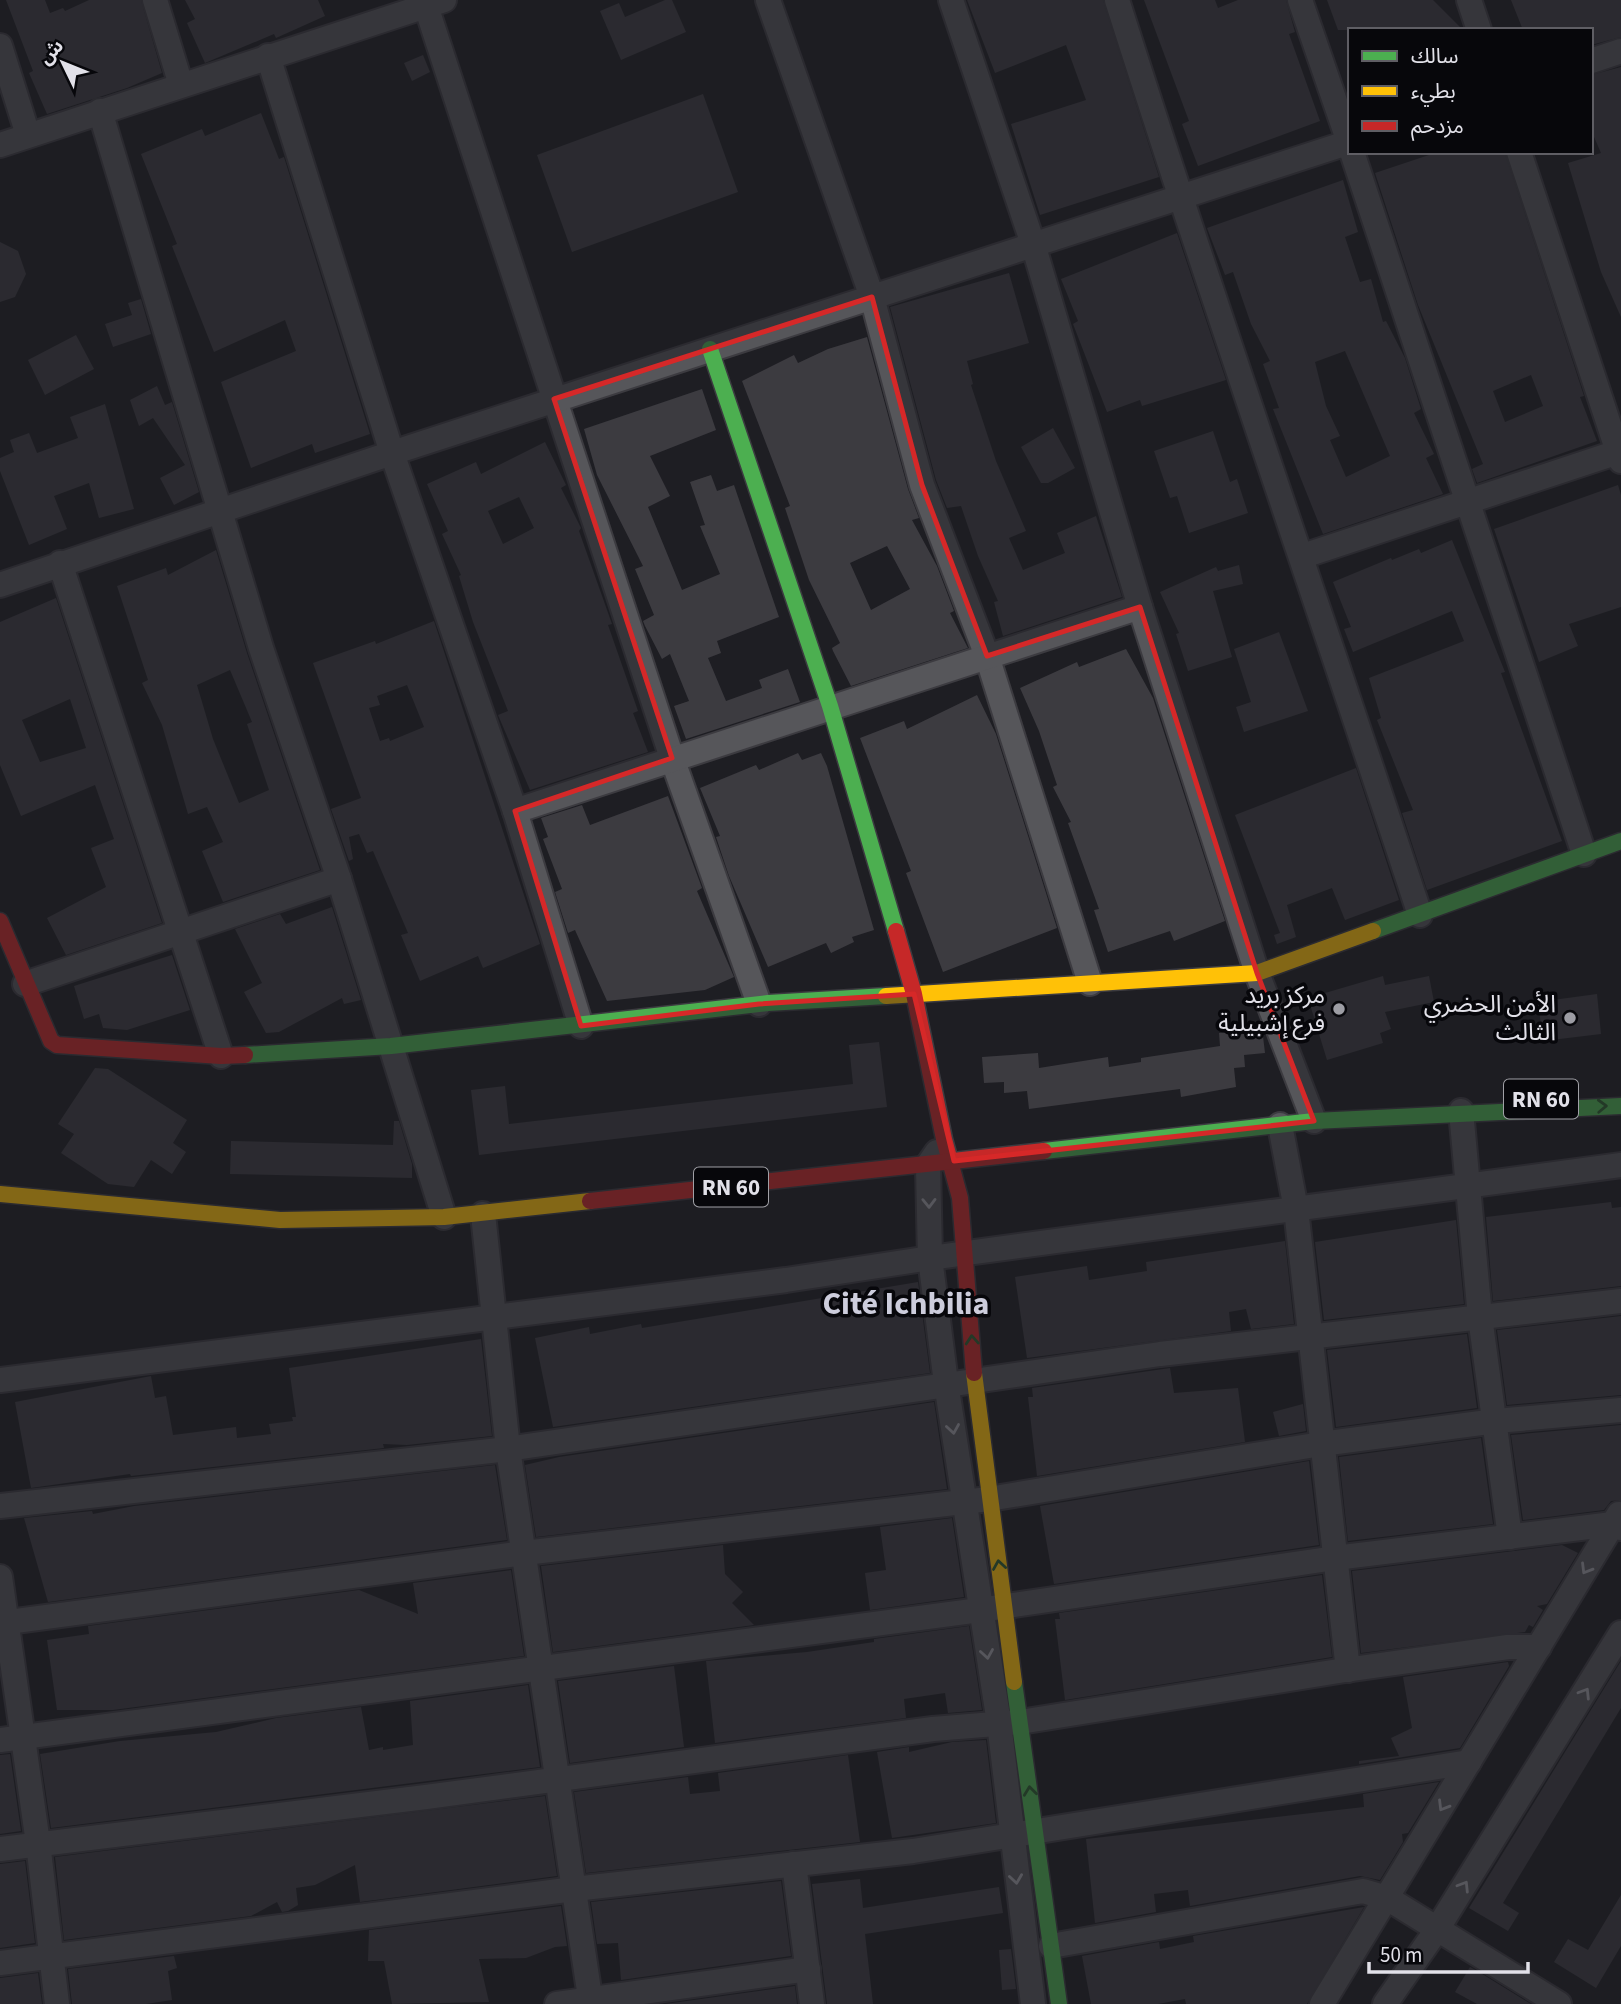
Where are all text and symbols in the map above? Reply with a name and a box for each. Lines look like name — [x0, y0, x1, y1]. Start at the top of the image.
north arrow — [28, 28, 98, 98]
legend — [1348, 28, 1593, 154]
text: ش — [33, 34, 70, 71]
text: سالك — [1411, 41, 1458, 71]
text: بطيء — [1411, 76, 1456, 107]
text: مزدحم — [1411, 111, 1464, 141]
place label: مركز بريد فرع إشبيلية — [1218, 978, 1325, 1041]
place label: الأمن الحضري الثالث — [1424, 987, 1556, 1050]
marker: مركز بريد فرع إشبيلية — [1331, 1001, 1347, 1017]
marker: الأمن الحضري الثالث — [1562, 1010, 1578, 1026]
road number: RN 60 — [1504, 1080, 1578, 1118]
one-way arrow — [1597, 1099, 1608, 1114]
road number: RN 60 — [694, 1168, 768, 1206]
one-way arrow — [921, 1198, 937, 1208]
district label: Cité Ichbilia — [822, 1281, 990, 1327]
one-way arrow — [964, 1334, 979, 1345]
one-way arrow — [945, 1423, 960, 1435]
one-way arrow — [992, 1559, 1007, 1571]
one-way arrow — [1581, 1562, 1594, 1575]
one-way arrow — [980, 1648, 995, 1659]
one-way arrow — [1576, 1688, 1589, 1701]
one-way arrow — [1023, 1785, 1038, 1797]
one-way arrow — [1438, 1798, 1451, 1811]
one-way arrow — [1009, 1873, 1024, 1885]
one-way arrow — [1455, 1881, 1468, 1894]
scale bar — [1369, 1930, 1528, 1974]
text: 50 m — [1380, 1940, 1422, 1970]

